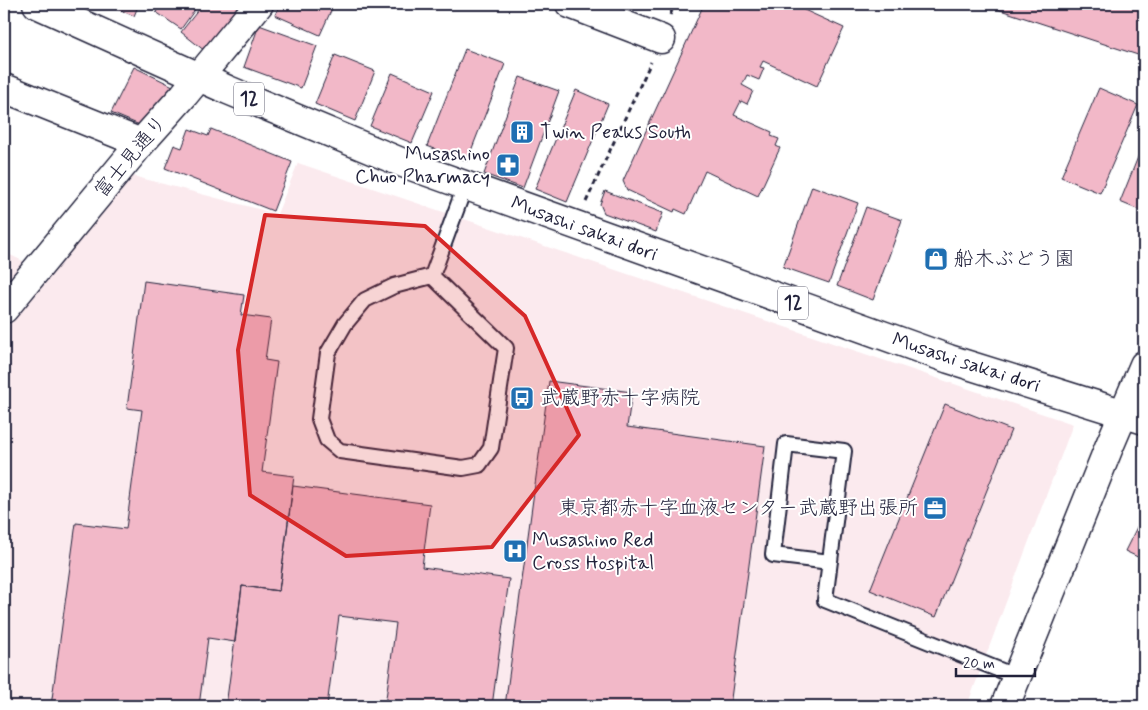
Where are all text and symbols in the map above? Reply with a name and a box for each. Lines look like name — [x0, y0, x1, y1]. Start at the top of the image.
road number: 12 — [234, 82, 264, 116]
street label: 富士見通り — [89, 110, 173, 204]
building icon: Twin Peaks South — [509, 119, 535, 145]
place label: Twin Peaks South — [540, 119, 691, 146]
place label: Musashino Chuo Pharmacy — [355, 141, 490, 191]
pharmacy icon: Musashino Chuo Pharmacy — [495, 152, 521, 178]
street label: Musashi sakai dori — [507, 190, 661, 268]
shop icon: 船木ぶどう園 — [923, 246, 949, 272]
place label: 船木ぶどう園 — [954, 246, 1074, 273]
road number: 12 — [778, 286, 808, 320]
street label: Musashi sakai dori — [888, 326, 1044, 400]
bus stop icon: 武蔵野赤十字病院 — [509, 385, 535, 411]
place label: 武蔵野赤十字病院 — [540, 385, 700, 412]
place label: 東京都赤十字血液センター武蔵野出張所 — [559, 495, 918, 522]
office icon: 東京都赤十字血液センター武蔵野出張所 — [922, 495, 948, 521]
place label: Musashino Red Cross Hospital — [532, 527, 654, 577]
hospital icon: Musashino Red Cross Hospital — [502, 538, 528, 564]
scale bar — [956, 645, 1034, 677]
text: 20 m — [963, 654, 995, 674]

